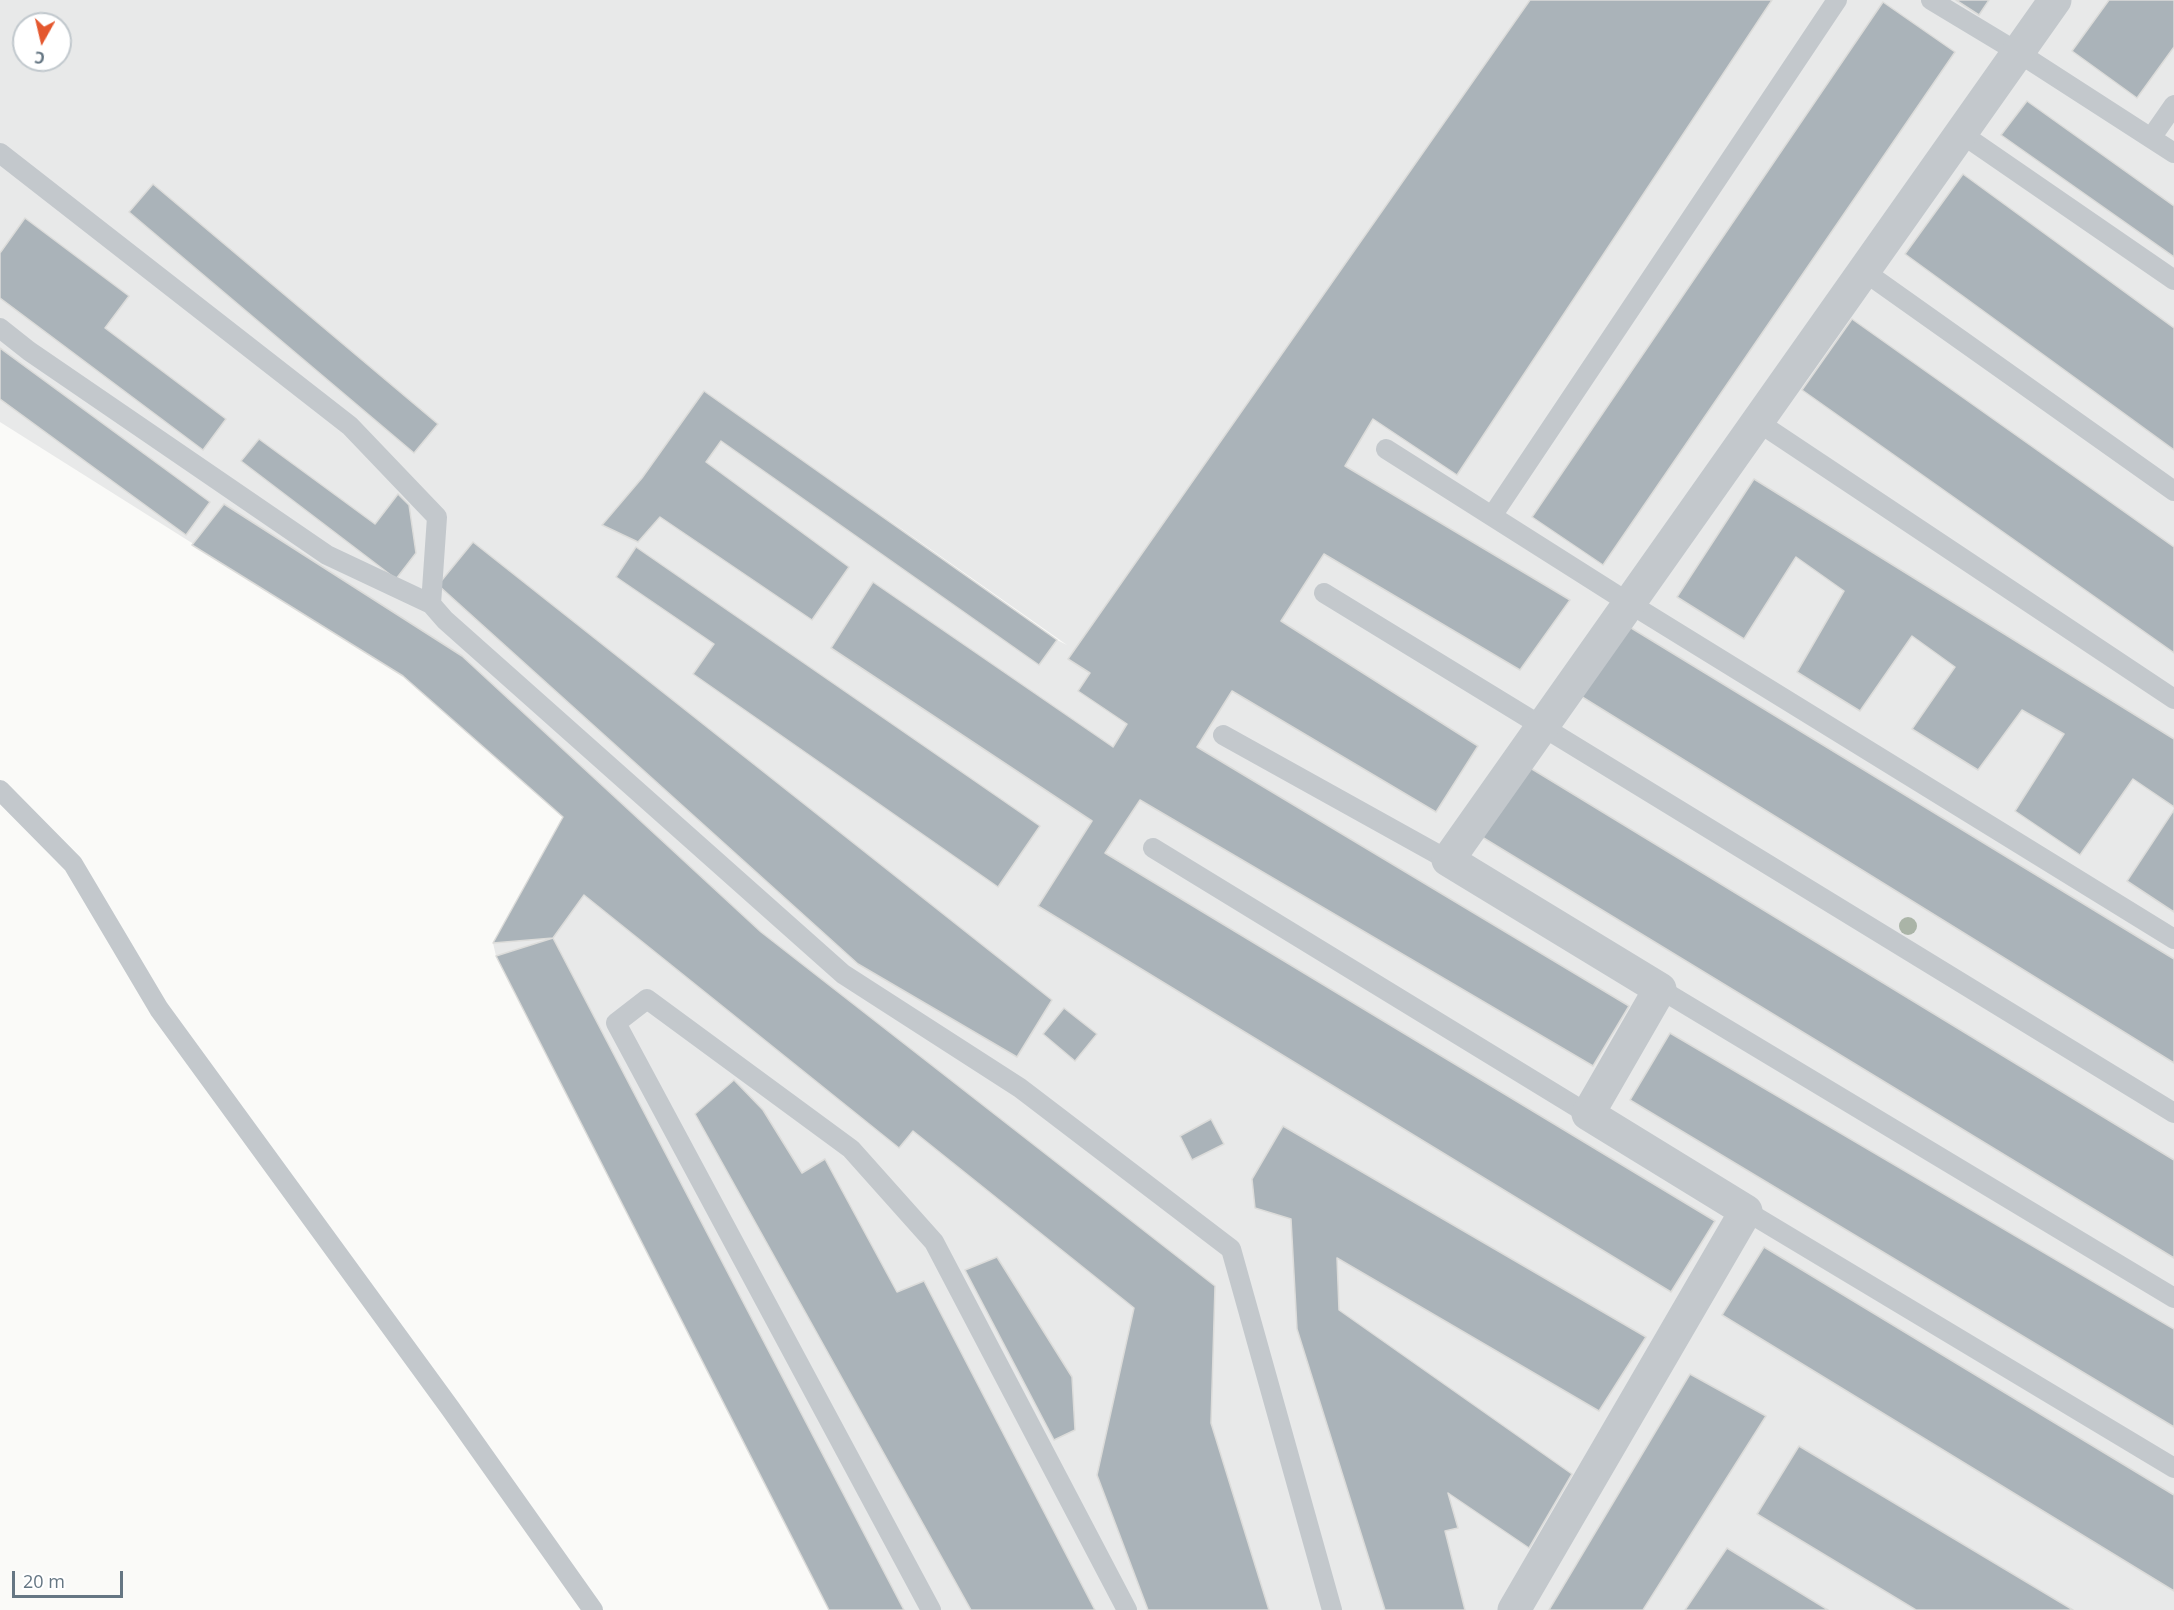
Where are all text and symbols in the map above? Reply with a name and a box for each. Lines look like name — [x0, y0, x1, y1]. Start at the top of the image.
north arrow — [12, 12, 72, 72]
text: С — [33, 46, 46, 69]
scale bar — [15, 1559, 126, 1597]
text: 20 m — [23, 1569, 65, 1593]

